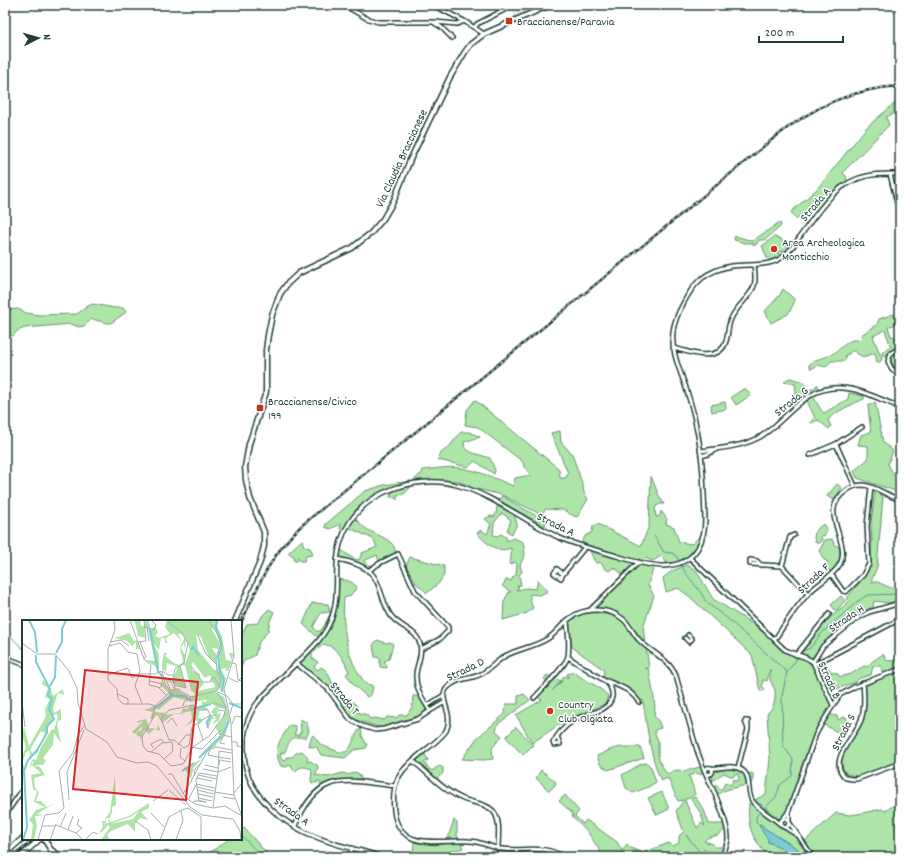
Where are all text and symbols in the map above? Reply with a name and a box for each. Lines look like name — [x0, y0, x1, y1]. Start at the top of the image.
place label: Braccianense/Paravia — [517, 14, 615, 31]
marker: Braccianense/Paravia — [504, 16, 514, 26]
north arrow — [18, 18, 58, 58]
scale bar — [759, 18, 843, 44]
text: 200 m — [765, 25, 794, 42]
text: N — [38, 34, 54, 41]
street label: Via Claudia Braccianese — [372, 107, 433, 211]
street label: Strada A — [797, 184, 836, 226]
place label: Area Archeologica Monticchio — [782, 235, 865, 266]
marker: Area Archeologica Monticchio — [769, 244, 779, 254]
street label: Strada G — [771, 383, 813, 421]
place label: Braccianense/Civico 199 — [268, 394, 357, 425]
marker: Braccianense/Civico 199 — [255, 403, 265, 413]
street label: Strada A — [533, 509, 578, 542]
street label: Strada F — [794, 559, 835, 599]
street label: Strada H — [826, 601, 868, 637]
inset map — [22, 620, 242, 840]
street label: Strada D — [444, 654, 487, 687]
street label: Strada B — [813, 659, 845, 702]
street label: Strada T — [325, 679, 363, 719]
place label: Country Club Olgiata — [558, 697, 613, 728]
marker: Country Club Olgiata — [545, 706, 555, 716]
street label: Strada S — [828, 711, 861, 754]
street label: Strada A — [270, 793, 313, 831]

